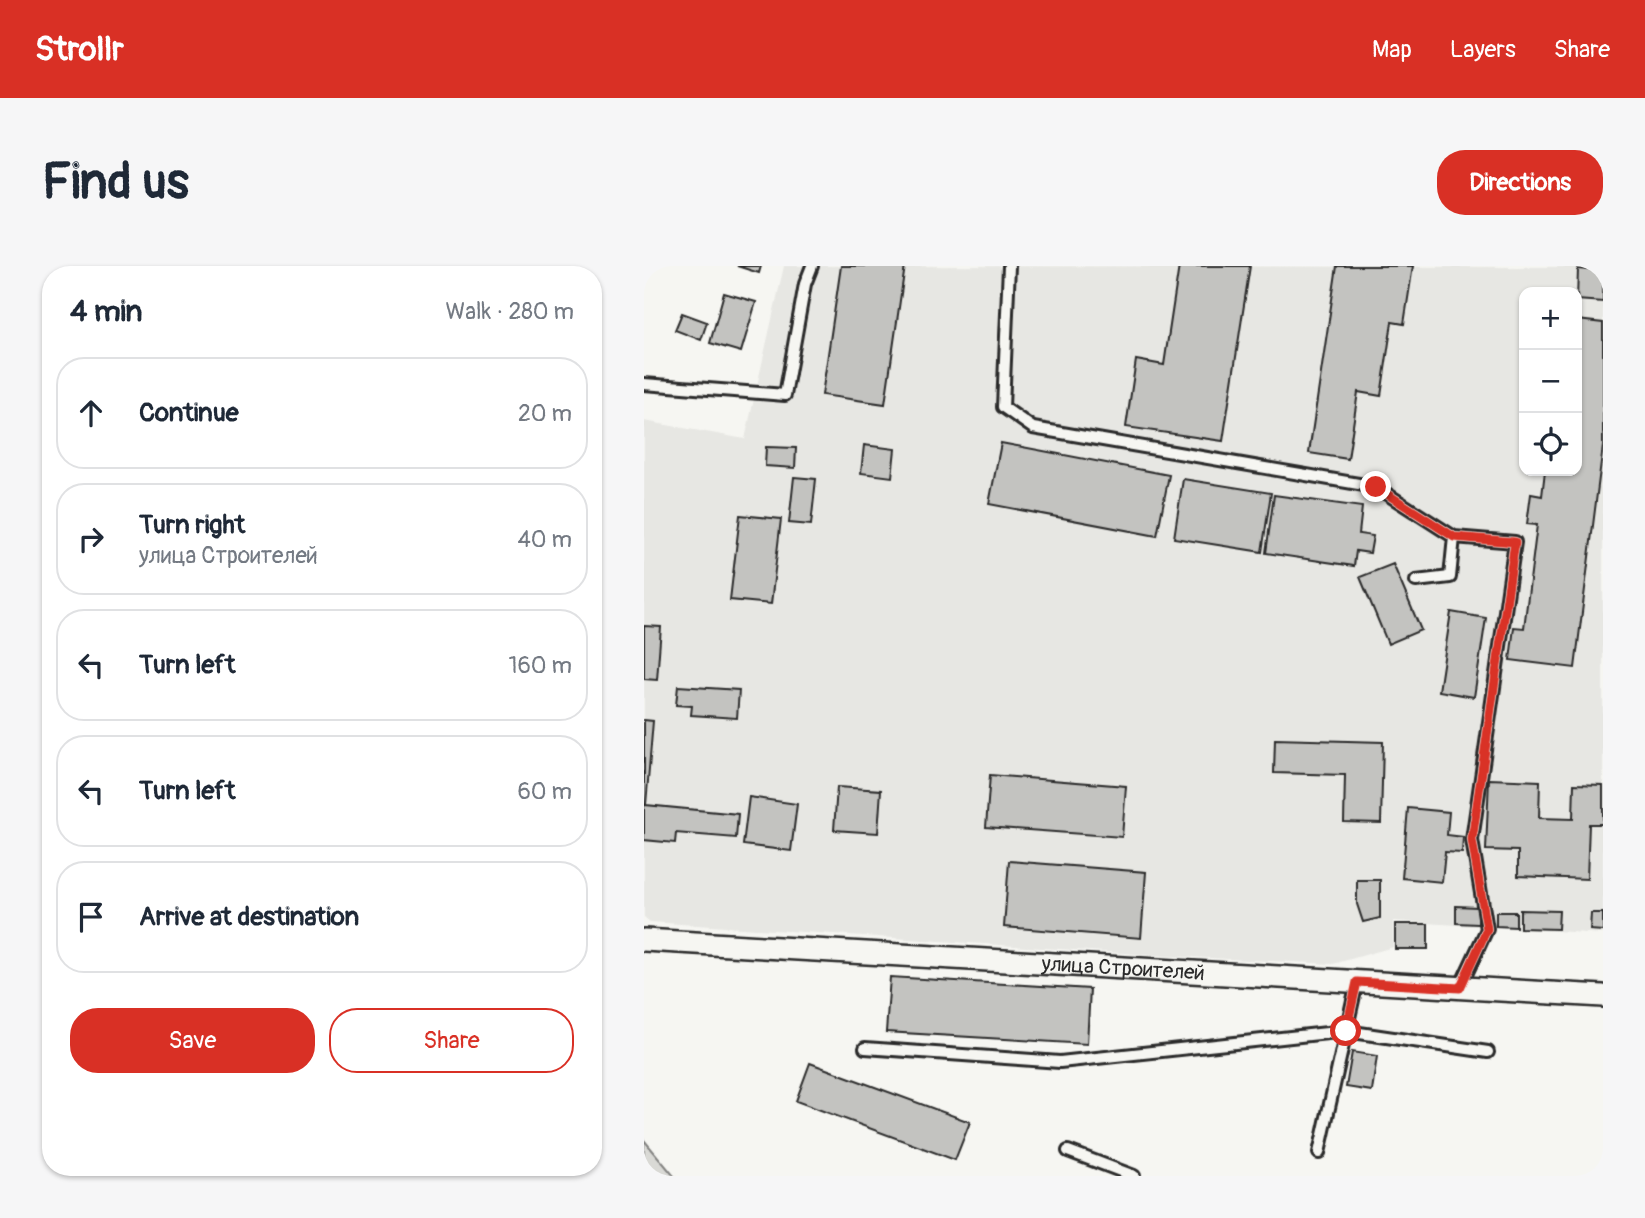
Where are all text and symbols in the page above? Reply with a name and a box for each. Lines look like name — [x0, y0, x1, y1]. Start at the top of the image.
text: Strollr — [35, 29, 124, 70]
text: Map — [1372, 35, 1412, 64]
text: Layers — [1450, 35, 1516, 64]
text: Share — [1554, 35, 1610, 64]
button: Directions — [1437, 150, 1603, 215]
text: Find us — [42, 152, 189, 213]
map controls — [1519, 287, 1582, 476]
button: + — [1519, 287, 1582, 350]
text: 4 min — [70, 293, 143, 330]
text: Walk · 280 m — [446, 297, 574, 326]
button: − — [1519, 350, 1582, 413]
icon: ahead — [72, 394, 110, 432]
text: Continue — [139, 397, 239, 429]
text: 20 m — [518, 399, 572, 428]
button: locate — [1519, 413, 1582, 476]
route end — [1360, 471, 1391, 502]
text: Turn right — [139, 509, 245, 541]
icon: right — [72, 520, 110, 558]
text: 40 m — [518, 525, 572, 554]
text: улица Строителей — [139, 541, 318, 570]
icon: left — [72, 646, 110, 684]
text: Turn left — [139, 649, 235, 681]
text: 160 m — [508, 651, 572, 680]
icon: left — [72, 772, 110, 810]
text: Turn left — [139, 775, 235, 807]
text: 60 m — [517, 777, 572, 806]
icon: arrive — [72, 898, 110, 936]
text: Arrive at destination — [139, 901, 359, 933]
street label: улица Строителей — [1040, 950, 1205, 986]
button: Save — [70, 1008, 315, 1073]
button: Share — [329, 1008, 574, 1073]
route start — [1330, 1015, 1361, 1046]

